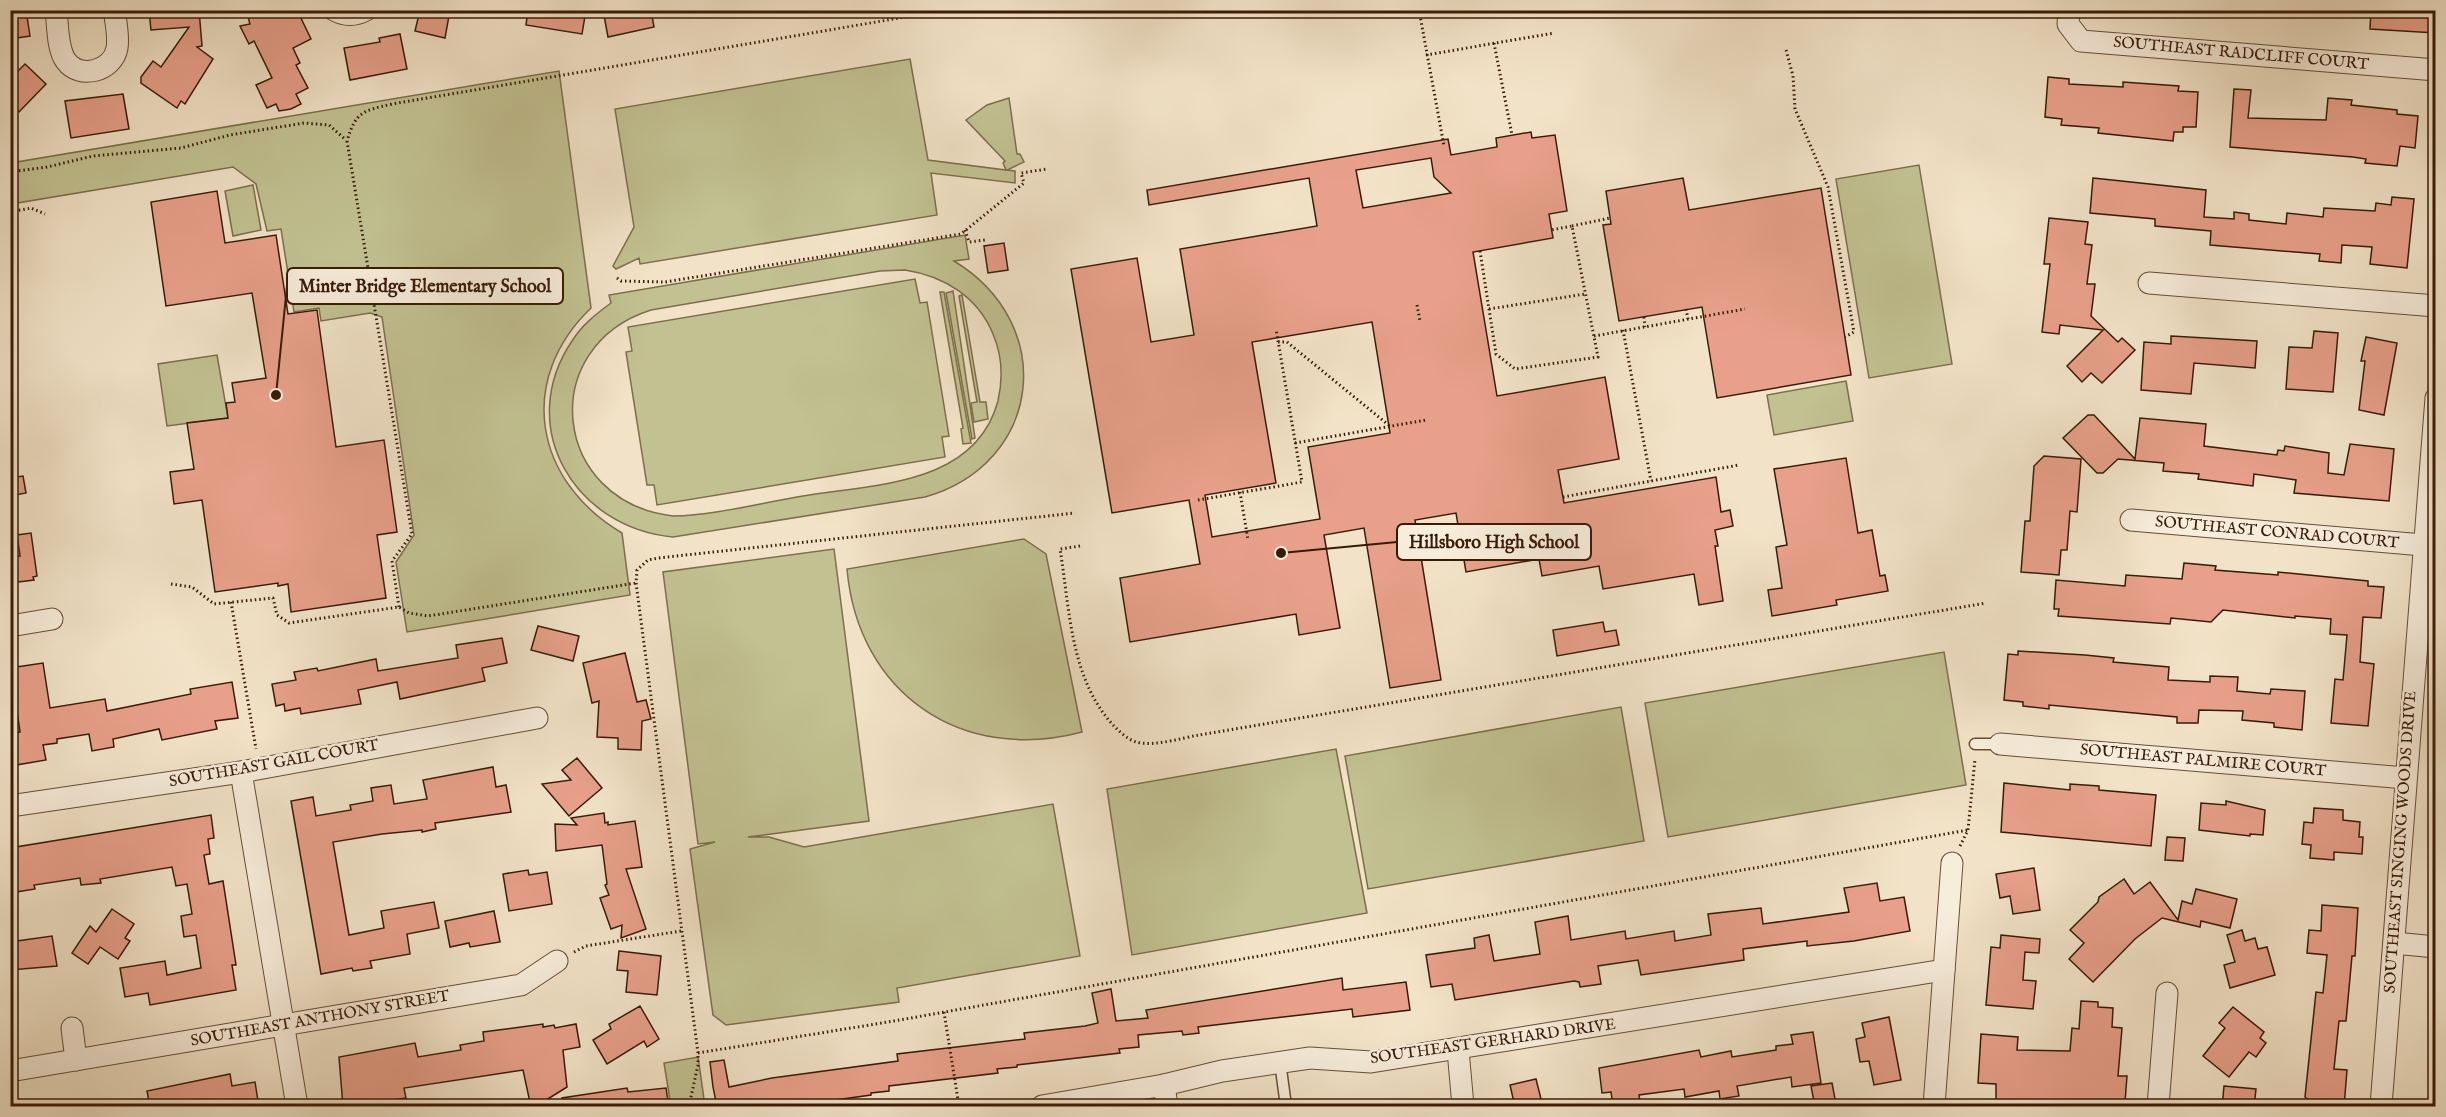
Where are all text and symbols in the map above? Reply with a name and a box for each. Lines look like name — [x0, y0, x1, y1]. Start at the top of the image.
street label: SOUTHEAST RADCLIFF COURT — [2112, 33, 2370, 75]
callout: Minter Bridge Elementary School — [287, 268, 563, 304]
text: Minter Bridge Elementary School — [299, 276, 552, 299]
street label: SOUTHEAST CONRAD COURT — [2154, 512, 2400, 554]
callout: Hillsboro High School — [1397, 524, 1591, 560]
text: Hillsboro High School — [1409, 532, 1580, 555]
street label: SOUTHEAST SINGING WOODS DRIVE — [2380, 690, 2422, 994]
street label: SOUTHEAST GAIL COURT — [168, 736, 381, 792]
street label: SOUTHEAST PALMIRE COURT — [2079, 740, 2327, 782]
street label: SOUTHEAST ANTHONY STREET — [189, 986, 451, 1052]
street label: SOUTHEAST GERHARD DRIVE — [1369, 1015, 1617, 1069]

